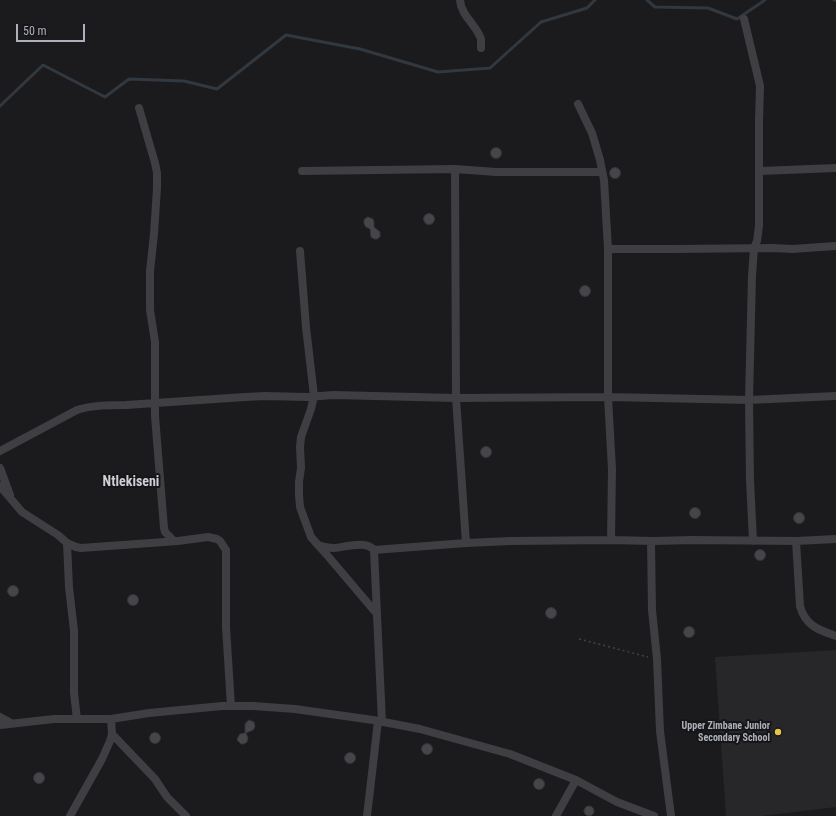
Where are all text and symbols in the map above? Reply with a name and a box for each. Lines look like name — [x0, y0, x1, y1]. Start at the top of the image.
scale bar — [18, 16, 87, 42]
text: 50 m — [23, 24, 47, 38]
district label: Ntlekiseni — [103, 474, 159, 490]
place label: Upper Zimbane Junior Secondary School — [682, 720, 770, 744]
marker: Upper Zimbane Junior Secondary School — [773, 727, 783, 737]

